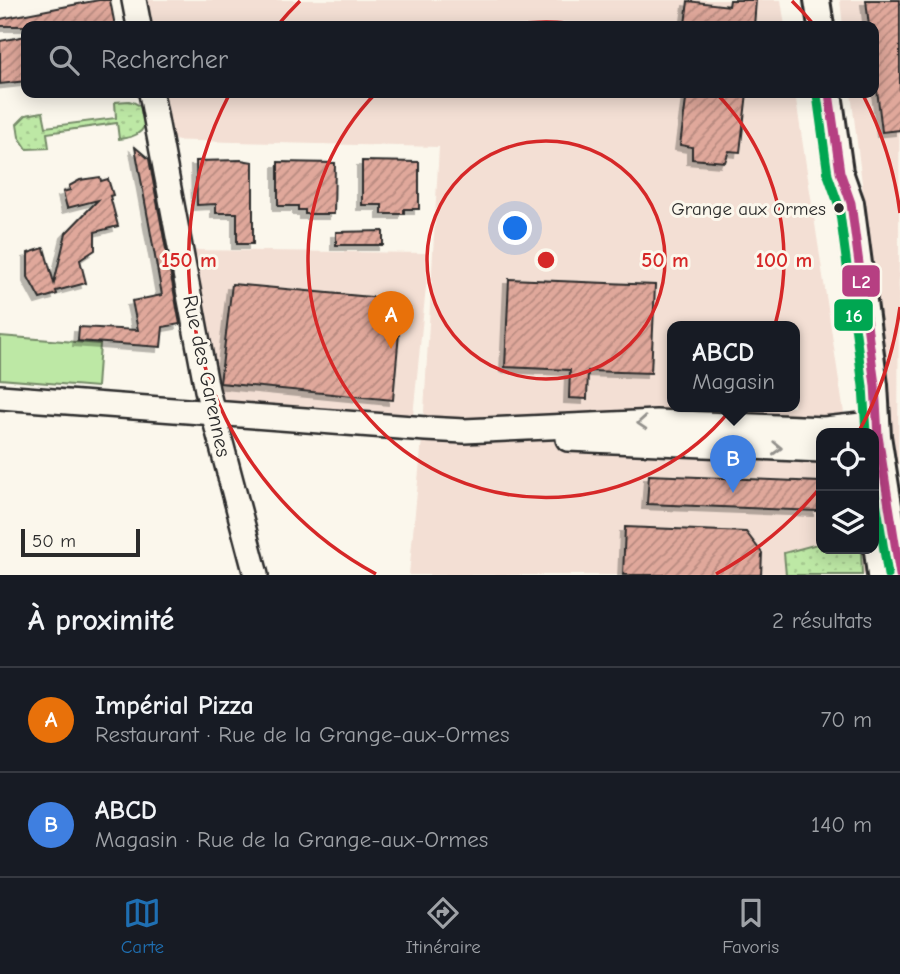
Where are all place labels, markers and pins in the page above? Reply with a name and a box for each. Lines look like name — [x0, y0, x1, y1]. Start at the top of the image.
place label: Grange aux Ormes — [671, 198, 826, 220]
marker: Grange aux Ormes — [832, 201, 846, 215]
centre of rings — [534, 248, 558, 272]
pin: A — [368, 291, 414, 349]
pin: B — [710, 435, 756, 493]

